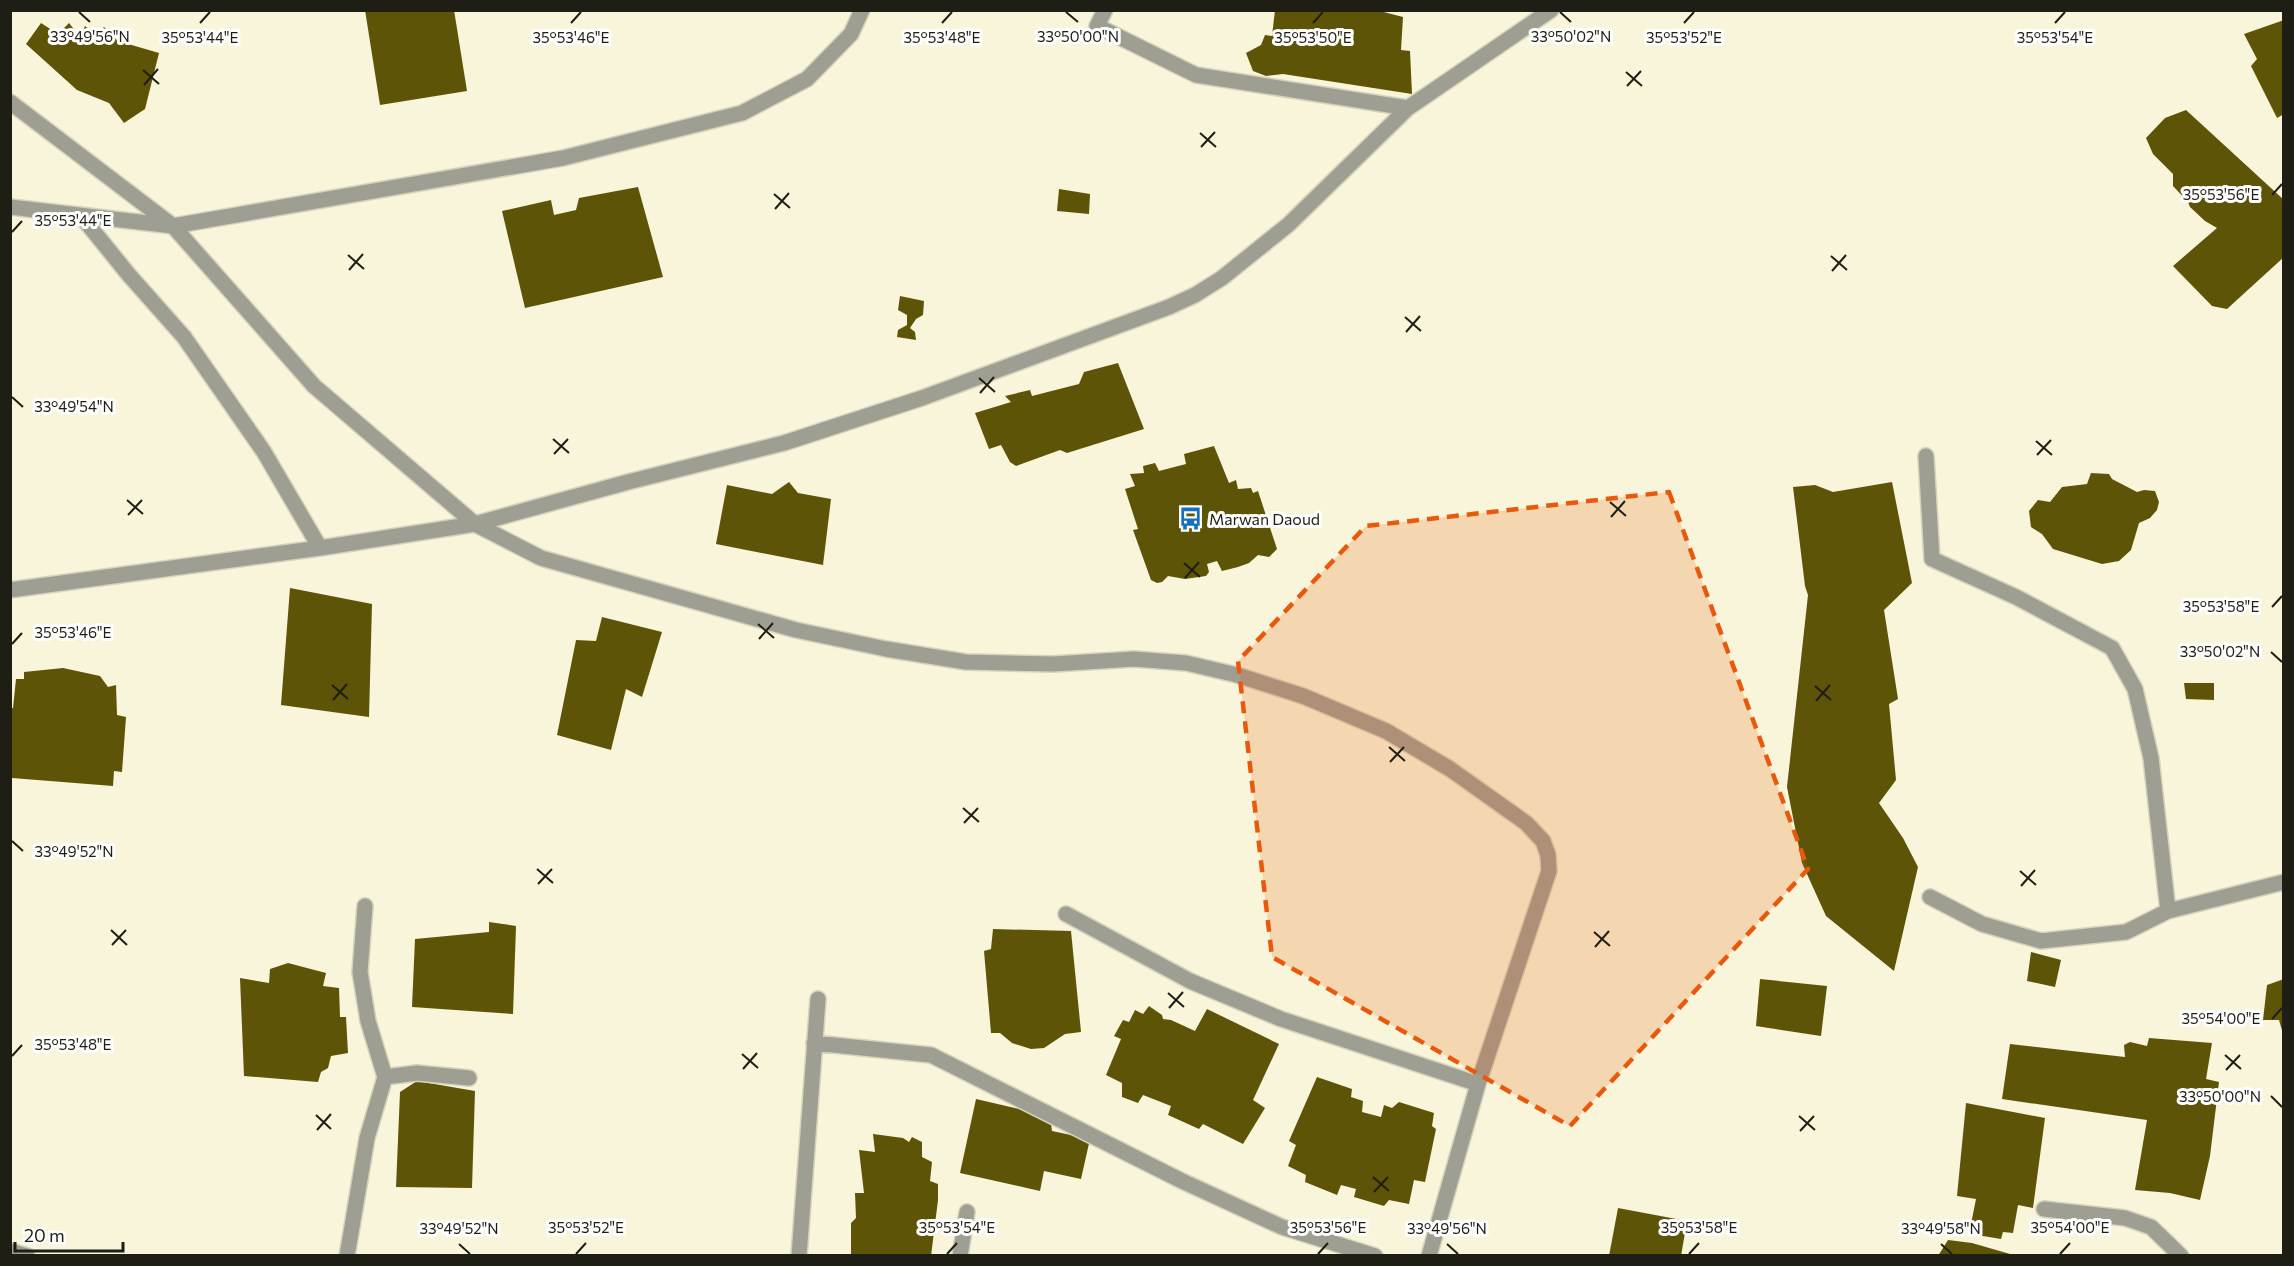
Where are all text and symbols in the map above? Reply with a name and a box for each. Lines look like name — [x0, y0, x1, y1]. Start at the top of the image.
text: 33°49'56"N — [50, 27, 130, 45]
text: 33°50'00"N — [1037, 27, 1119, 45]
text: 33°50'02"N — [1531, 27, 1611, 45]
text: 35°53'44"E — [162, 28, 239, 46]
text: 35°53'46"E — [532, 28, 610, 46]
text: 35°53'48"E — [903, 28, 981, 46]
text: 35°53'50"E — [1274, 28, 1352, 46]
text: 35°53'52"E — [1646, 28, 1722, 46]
text: 35°53'54"E — [2017, 28, 2093, 46]
text: 35°53'56"E — [2183, 185, 2259, 203]
text: 35°53'44"E — [35, 211, 112, 229]
text: 33°49'54"N — [34, 397, 114, 415]
bus stop icon: Marwan Daoud — [1178, 505, 1204, 531]
place label: Marwan Daoud — [1209, 509, 1320, 528]
text: 35°53'58"E — [2183, 597, 2259, 615]
text: 35°53'46"E — [34, 623, 112, 641]
text: 33°50'02"N — [2180, 642, 2260, 660]
text: 33°49'52"N — [34, 842, 114, 860]
text: 35°54'00"E — [2182, 1009, 2261, 1027]
text: 35°53'48"E — [34, 1035, 112, 1053]
text: 33°50'00"N — [2179, 1087, 2261, 1105]
scale bar — [15, 1215, 123, 1253]
text: 35°53'52"E — [548, 1218, 624, 1236]
text: 35°53'54"E — [919, 1218, 995, 1236]
text: 35°53'56"E — [1290, 1218, 1366, 1236]
text: 35°53'58"E — [1661, 1218, 1737, 1236]
text: 35°54'00"E — [2031, 1218, 2110, 1236]
text: 33°49'52"N — [419, 1219, 499, 1237]
text: 33°49'56"N — [1407, 1219, 1487, 1237]
text: 33°49'58"N — [1901, 1219, 1981, 1237]
text: 20 m — [24, 1224, 65, 1246]

